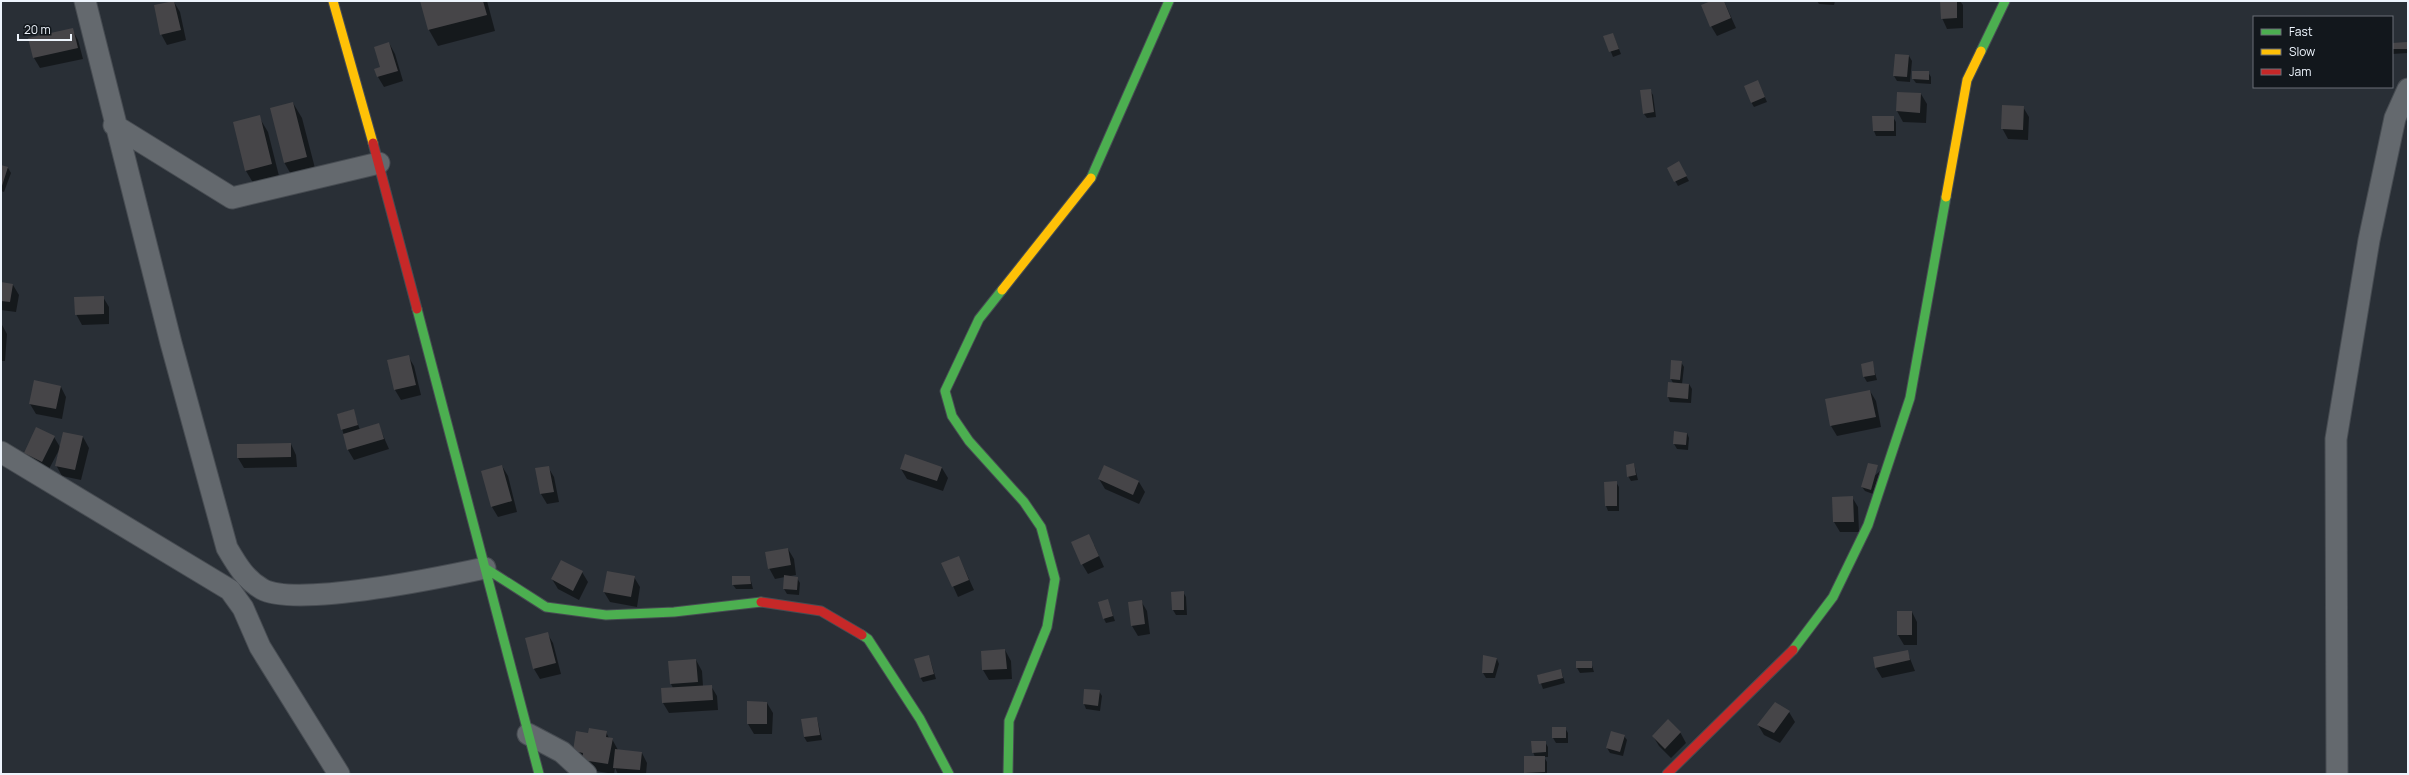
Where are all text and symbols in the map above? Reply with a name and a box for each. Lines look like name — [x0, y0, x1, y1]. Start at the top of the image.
scale bar — [18, 16, 71, 42]
legend — [2253, 16, 2393, 88]
text: 20 m — [24, 21, 51, 38]
text: Fast — [2289, 23, 2313, 40]
text: Slow — [2289, 43, 2315, 60]
text: Jam — [2289, 63, 2311, 80]

